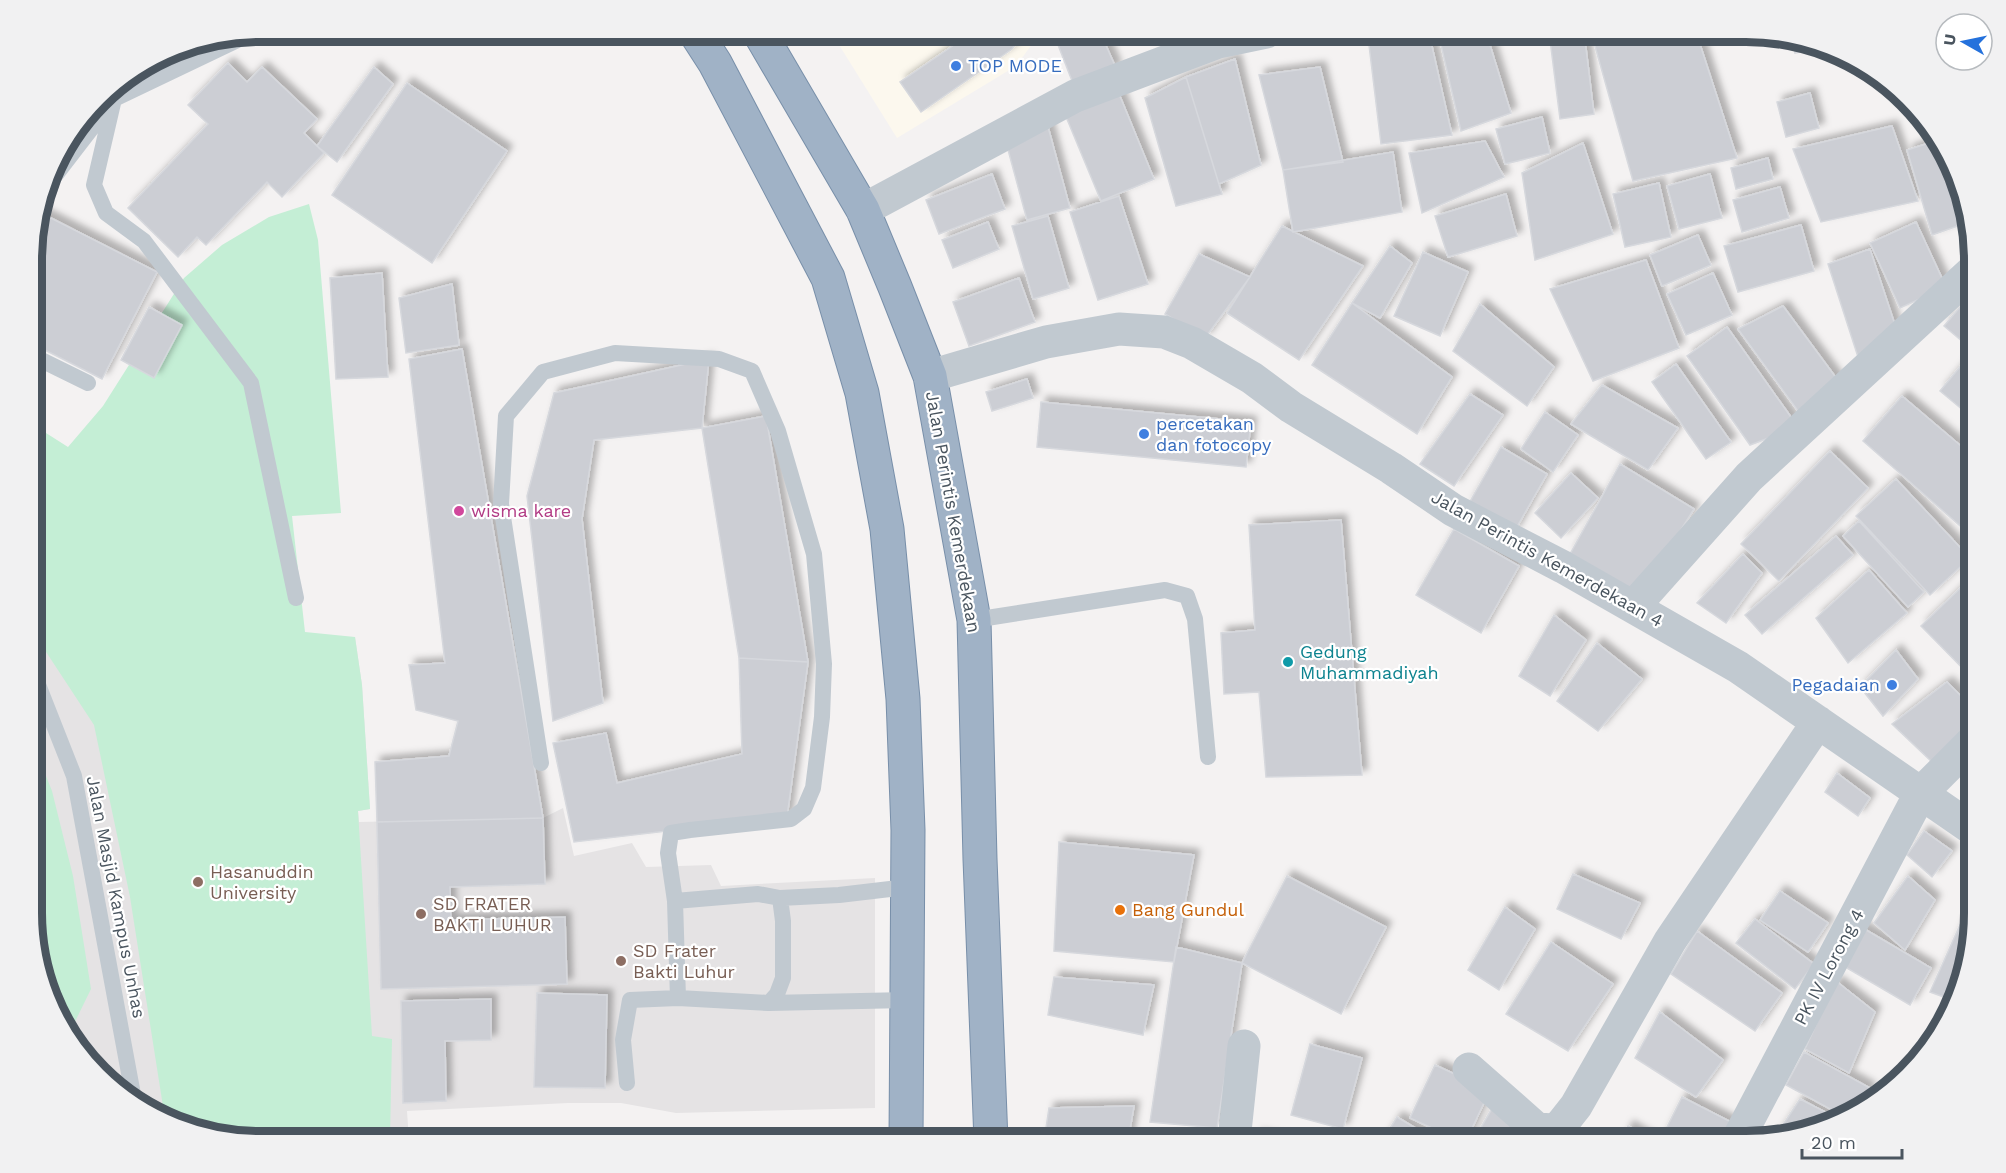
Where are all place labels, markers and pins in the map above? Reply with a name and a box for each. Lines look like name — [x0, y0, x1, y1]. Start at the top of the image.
place label: TOP MODE — [968, 55, 1062, 76]
marker: TOP MODE — [949, 59, 963, 73]
place label: percetakan dan fotocopy — [1156, 413, 1272, 455]
marker: percetakan dan fotocopy — [1137, 427, 1151, 441]
place label: wisma kare — [471, 500, 571, 521]
marker: wisma kare — [452, 504, 466, 518]
place label: Gedung Muhammadiyah — [1300, 641, 1439, 683]
marker: Gedung Muhammadiyah — [1281, 655, 1295, 669]
place label: Pegadaian — [1791, 674, 1880, 695]
marker: Pegadaian — [1885, 678, 1899, 692]
place label: Hasanuddin University — [210, 861, 314, 903]
marker: Hasanuddin University — [191, 875, 205, 889]
place label: SD FRATER BAKTI LUHUR — [433, 893, 552, 935]
place label: Bang Gundul — [1132, 899, 1244, 920]
marker: Bang Gundul — [1113, 903, 1127, 917]
marker: SD FRATER BAKTI LUHUR — [414, 907, 428, 921]
place label: SD Frater Bakti Luhur — [633, 940, 735, 982]
marker: SD Frater Bakti Luhur — [614, 954, 628, 968]

